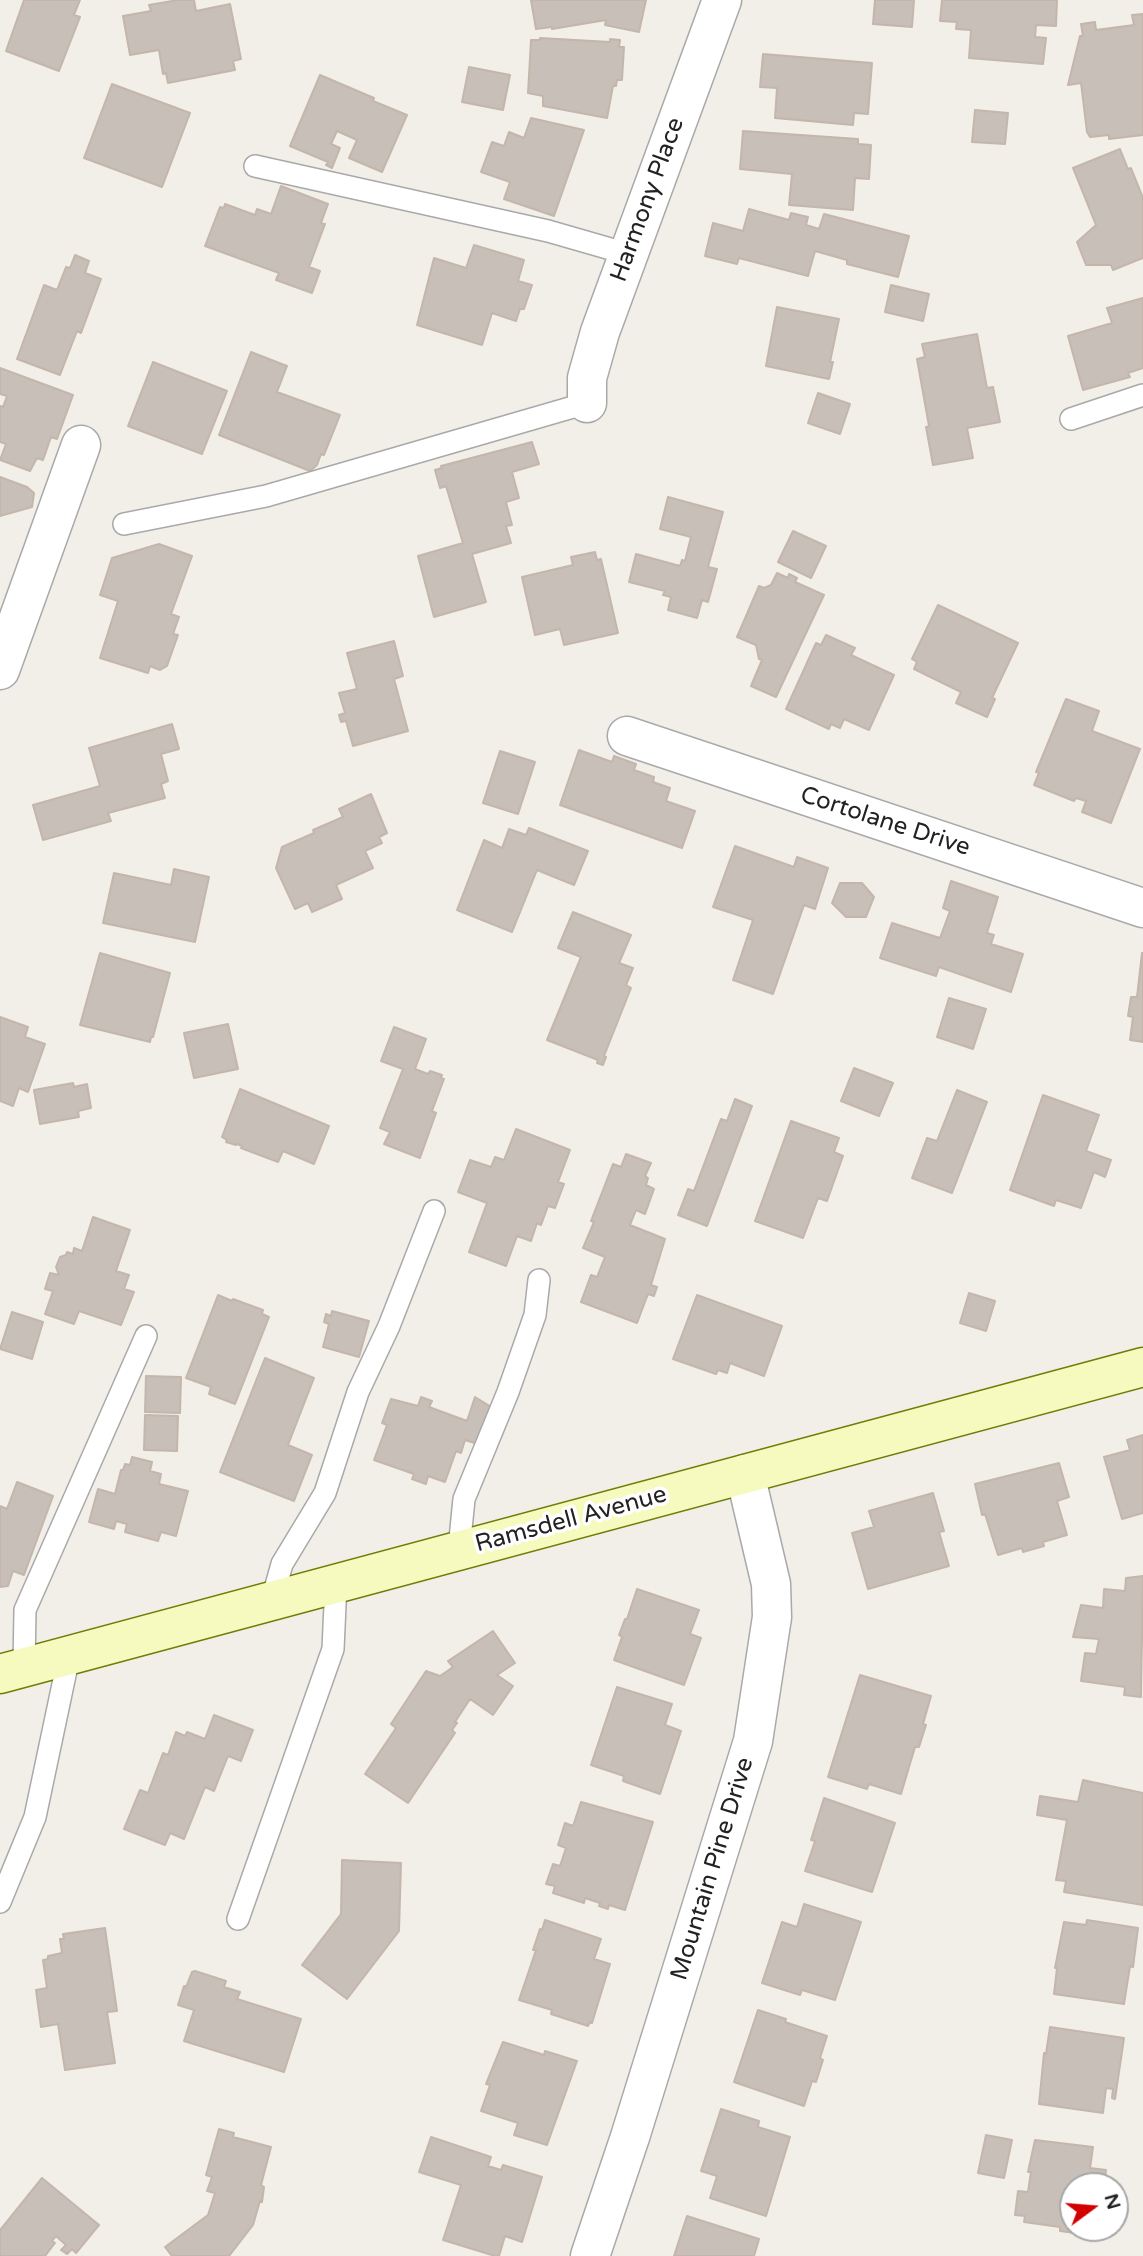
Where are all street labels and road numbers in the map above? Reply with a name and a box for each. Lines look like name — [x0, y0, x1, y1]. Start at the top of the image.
street label: Harmony Place — [605, 114, 691, 286]
street label: Cortolane Drive — [797, 781, 973, 863]
street label: Ramsdell Avenue — [472, 1481, 670, 1559]
street label: Mountain Pine Drive — [665, 1754, 761, 1984]

